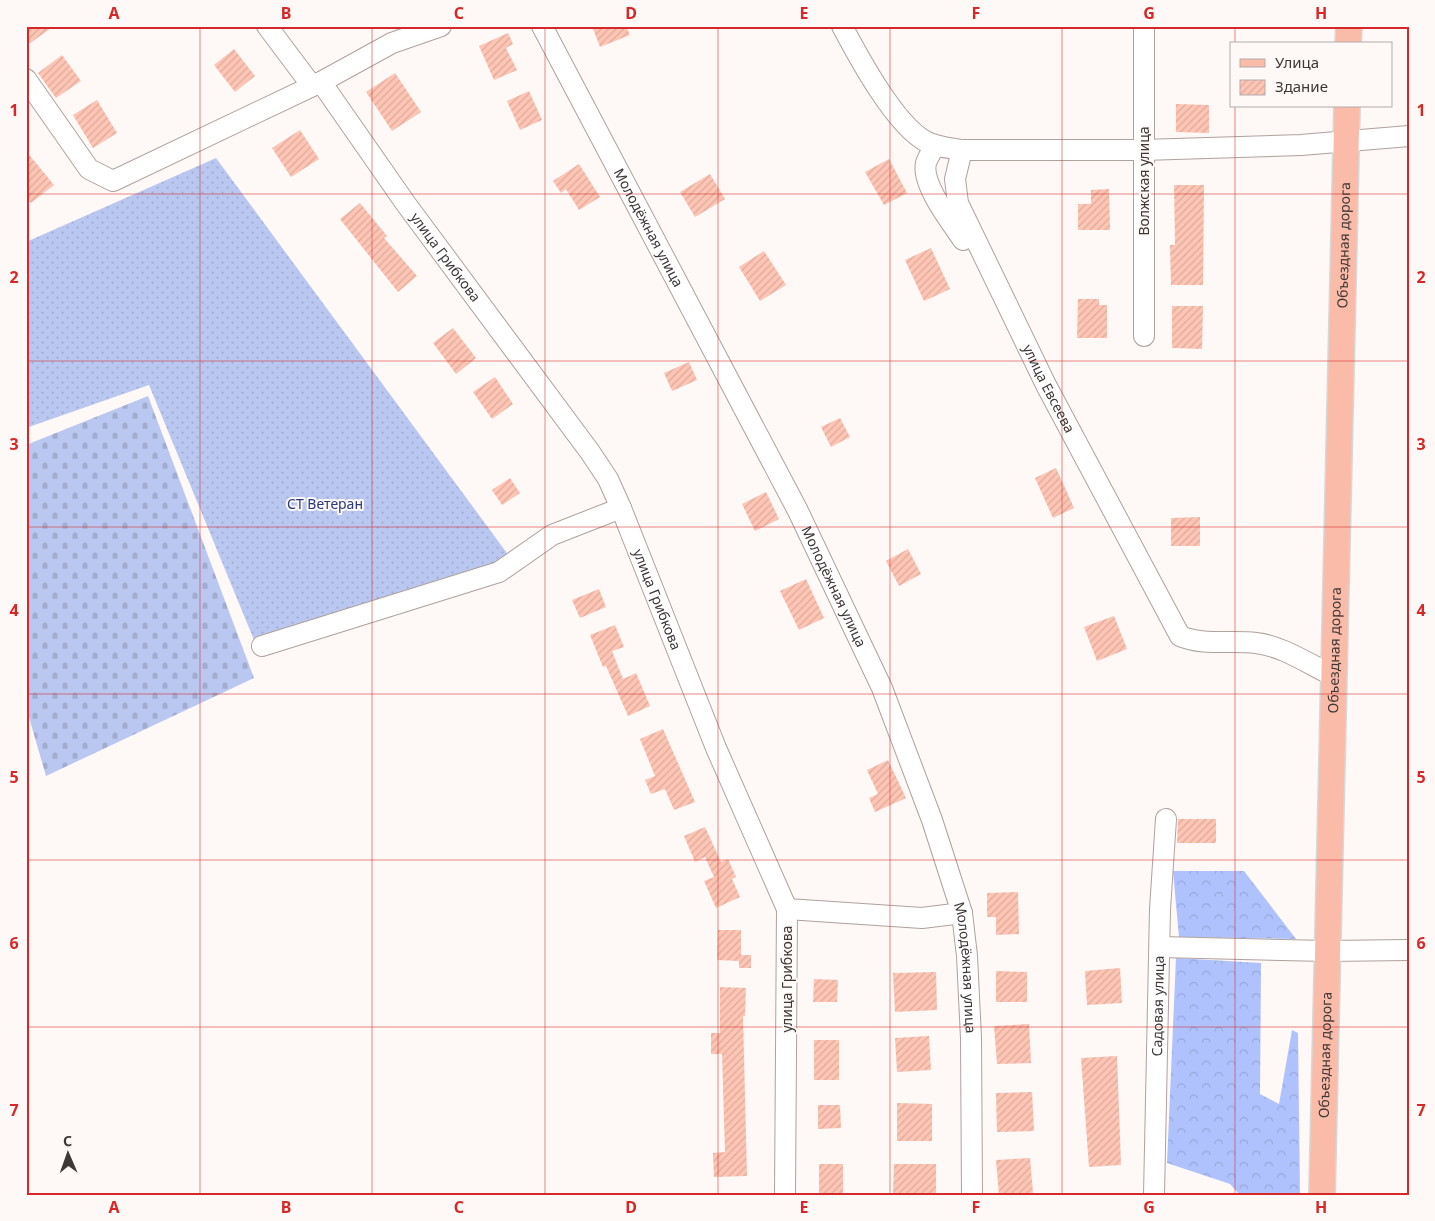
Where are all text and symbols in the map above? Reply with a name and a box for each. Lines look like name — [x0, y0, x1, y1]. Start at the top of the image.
text: A — [108, 2, 120, 24]
text: B — [281, 2, 291, 24]
text: C — [454, 2, 464, 24]
text: D — [625, 2, 637, 24]
text: E — [800, 2, 809, 24]
text: F — [972, 2, 980, 24]
text: G — [1143, 2, 1155, 24]
text: H — [1315, 2, 1327, 24]
legend — [1230, 42, 1392, 108]
text: Улица — [1275, 52, 1319, 72]
text: Здание — [1275, 76, 1328, 96]
text: 1 — [9, 99, 19, 121]
text: 1 — [1416, 99, 1426, 121]
street label: Волжская улица — [1134, 126, 1153, 236]
street label: Молодёжная улица — [610, 165, 688, 290]
street label: Объездная дорога — [1332, 182, 1354, 309]
street label: улица Грибкова — [406, 208, 485, 306]
text: 2 — [9, 266, 19, 288]
text: 2 — [1416, 266, 1426, 288]
street label: улица Евсеева — [1019, 341, 1080, 436]
text: 3 — [9, 433, 19, 455]
text: 3 — [1416, 433, 1426, 455]
park label: СТ Ветеран — [287, 494, 363, 513]
street label: Молодёжная улица — [797, 523, 871, 650]
street label: улица Грибкова — [629, 546, 686, 652]
street label: Объездная дорога — [1323, 587, 1345, 714]
text: 4 — [9, 599, 19, 621]
text: 4 — [1416, 599, 1426, 621]
text: 5 — [9, 766, 19, 788]
text: 5 — [1416, 766, 1426, 788]
street label: Молодёжная улица — [950, 899, 981, 1034]
street label: улица Грибкова — [777, 926, 796, 1032]
text: 6 — [9, 932, 19, 954]
text: 6 — [1416, 932, 1426, 954]
street label: Садовая улица — [1147, 955, 1168, 1057]
street label: Объездная дорога — [1314, 992, 1336, 1118]
text: 7 — [9, 1099, 19, 1121]
text: 7 — [1416, 1099, 1426, 1121]
north arrow — [42, 1128, 92, 1178]
text: С — [63, 1131, 72, 1150]
text: A — [108, 1196, 120, 1218]
text: B — [281, 1196, 291, 1218]
text: C — [454, 1196, 464, 1218]
text: D — [625, 1196, 637, 1218]
text: E — [800, 1196, 809, 1218]
text: F — [972, 1196, 980, 1218]
text: G — [1143, 1196, 1155, 1218]
text: H — [1315, 1196, 1327, 1218]

